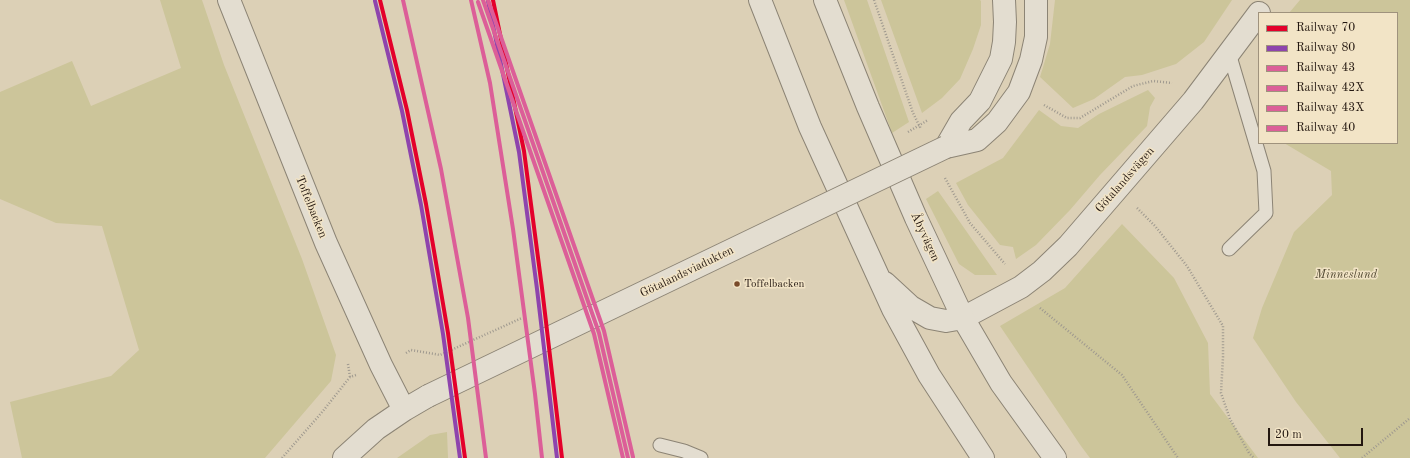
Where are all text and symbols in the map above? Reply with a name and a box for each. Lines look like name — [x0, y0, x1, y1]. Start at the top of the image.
legend — [1258, 12, 1398, 144]
text: Railway 70 — [1296, 22, 1355, 34]
text: Railway 80 — [1296, 42, 1355, 54]
text: Railway 43 — [1296, 62, 1355, 74]
text: Railway 42X — [1296, 82, 1364, 94]
text: Railway 43X — [1296, 102, 1364, 114]
text: Railway 40 — [1296, 122, 1355, 134]
street label: Götalandsvägen — [1092, 144, 1158, 216]
street label: Toffelbacken — [292, 174, 330, 240]
street label: Åbyvägen — [907, 210, 943, 264]
street label: Götalandsviadukten — [638, 243, 736, 301]
park label: Minneslund — [1315, 268, 1377, 282]
place label: Toffelbacken — [744, 277, 804, 291]
marker: Toffelbacken — [732, 279, 742, 289]
scale bar — [1270, 420, 1365, 446]
text: 20 m — [1275, 429, 1302, 441]

